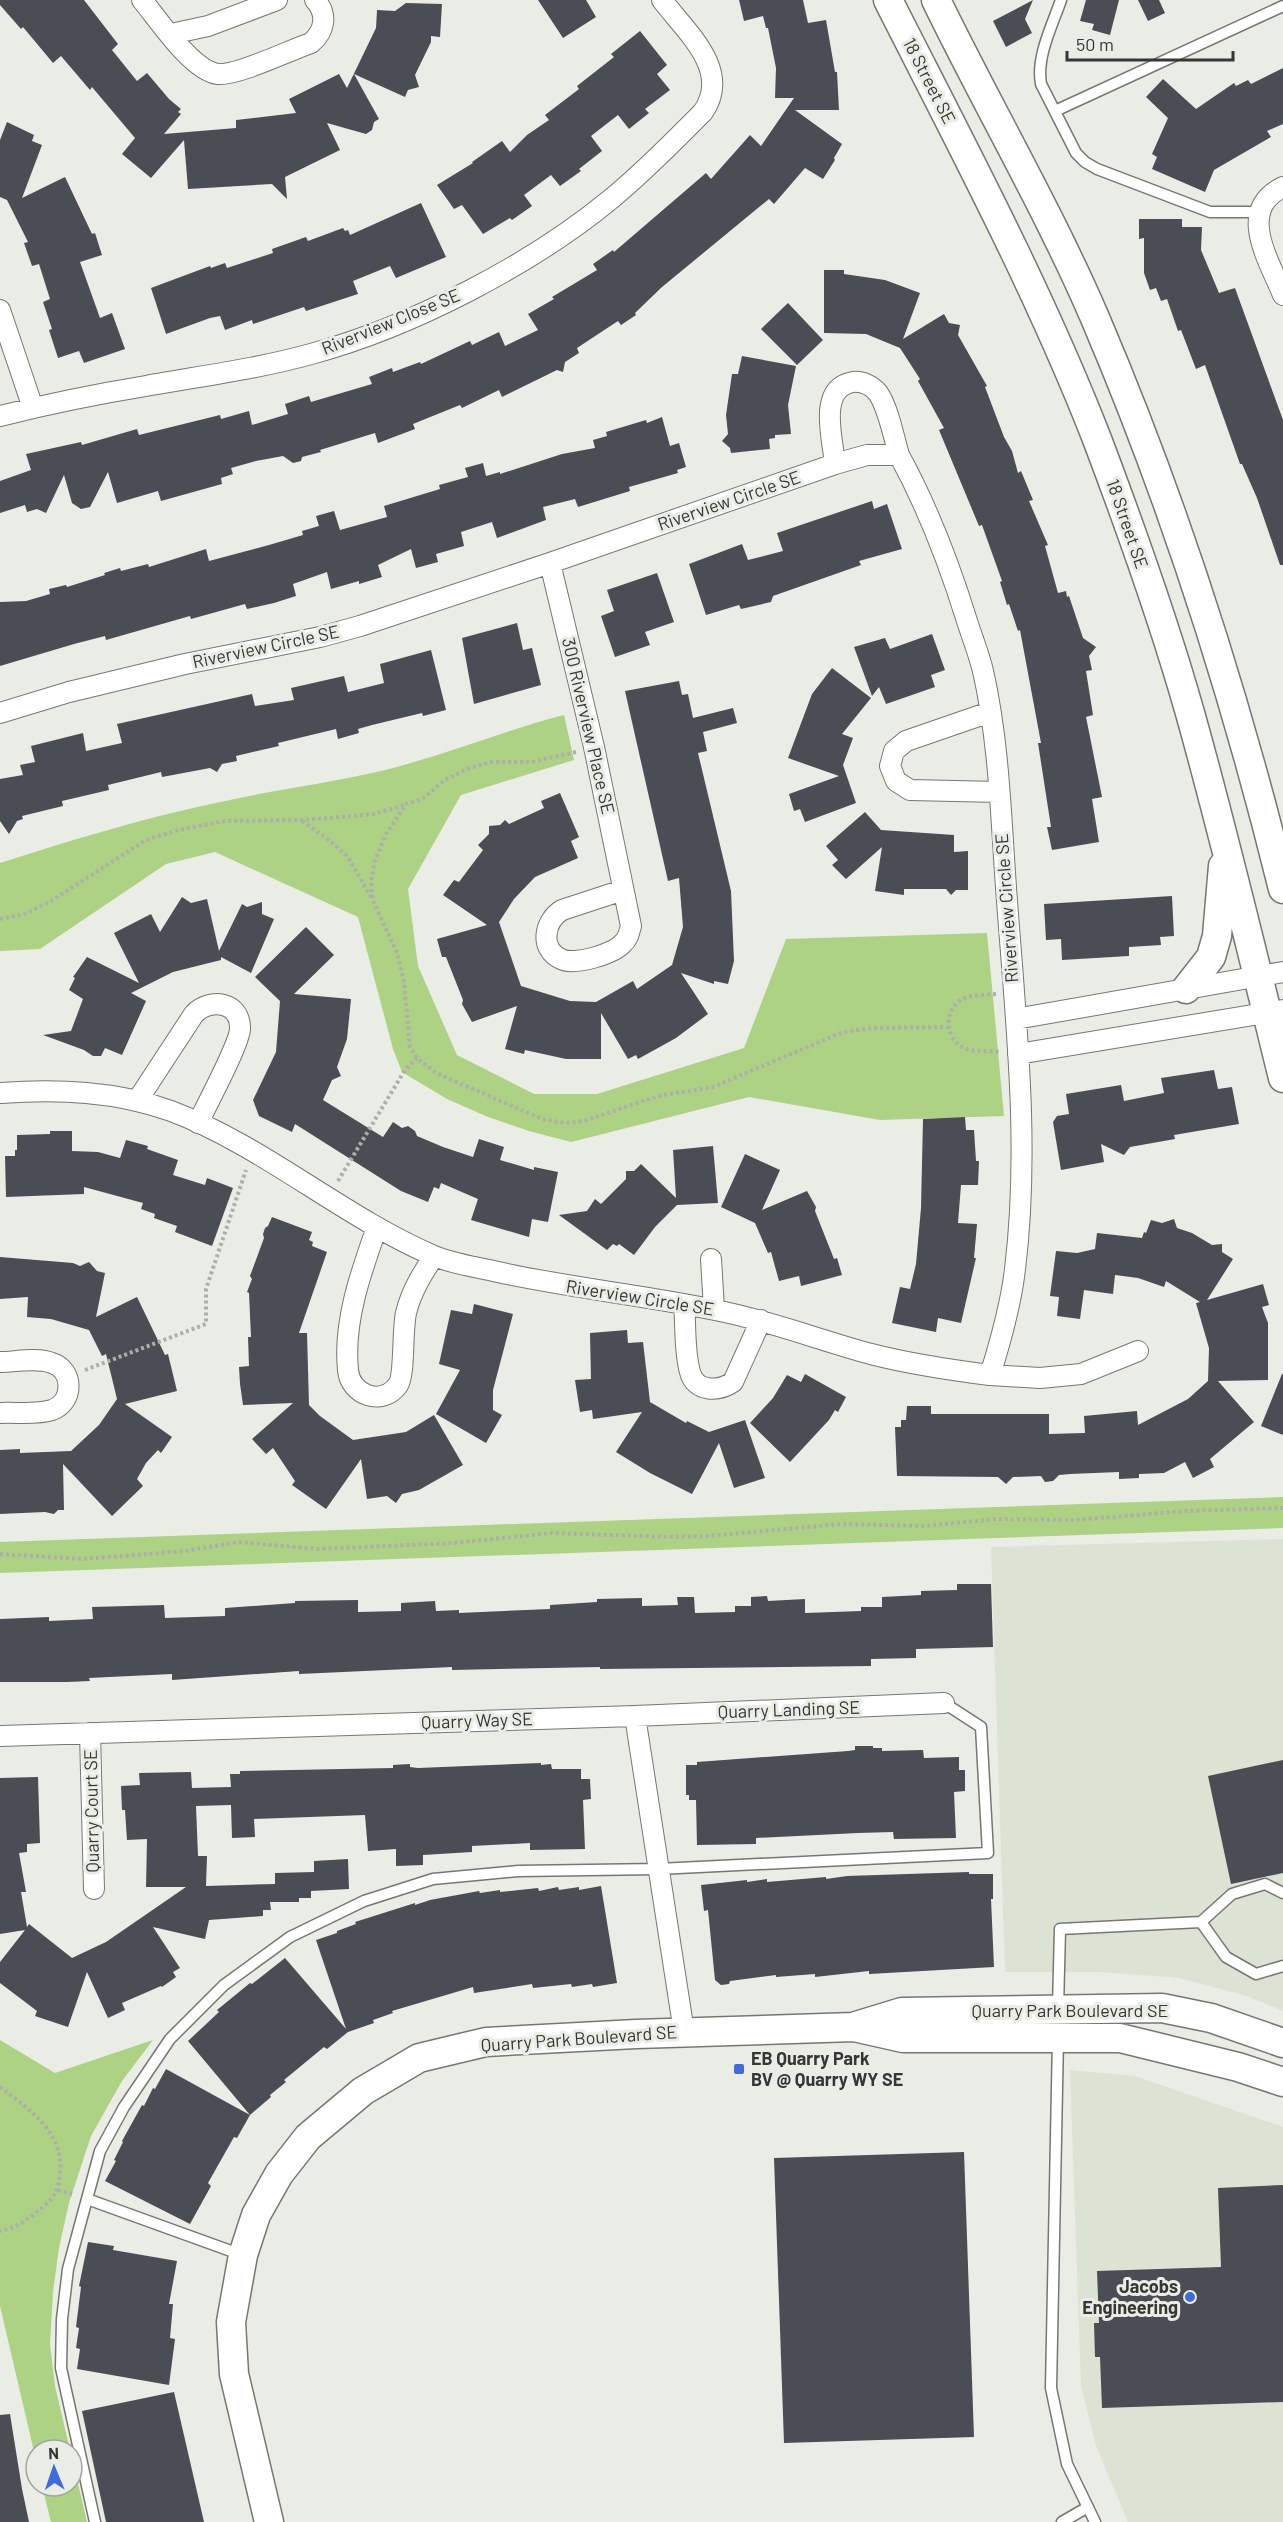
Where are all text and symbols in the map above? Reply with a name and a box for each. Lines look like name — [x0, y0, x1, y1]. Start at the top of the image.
scale bar — [1067, 24, 1234, 62]
text: 50 m — [1076, 33, 1114, 55]
street label: 18 Street SE — [899, 34, 961, 127]
street label: Riverview Close SE — [318, 283, 463, 359]
street label: Riverview Circle SE — [654, 465, 803, 535]
street label: 18 Street SE — [1102, 476, 1154, 571]
street label: Riverview Circle SE — [190, 620, 341, 672]
street label: 300 Riverview Place SE — [558, 635, 620, 816]
street label: Riverview Circle SE — [990, 833, 1022, 983]
street label: Riverview Circle SE — [565, 1274, 716, 1320]
street label: Quarry Landing SE — [717, 1696, 861, 1722]
street label: Quarry Way SE — [421, 1707, 533, 1733]
street label: Quarry Court SE — [79, 1749, 103, 1873]
street label: Quarry Park Boulevard SE — [972, 1999, 1168, 2021]
street label: Quarry Park Boulevard SE — [480, 2020, 678, 2056]
place label: EB Quarry Park BV @ Quarry WY SE — [751, 2047, 903, 2090]
marker: EB Quarry Park BV @ Quarry WY SE — [732, 2062, 746, 2076]
place label: Jacobs Engineering — [1082, 2275, 1178, 2318]
marker: Jacobs Engineering — [1183, 2290, 1197, 2304]
north arrow — [24, 2438, 84, 2498]
text: N — [48, 2443, 59, 2462]

